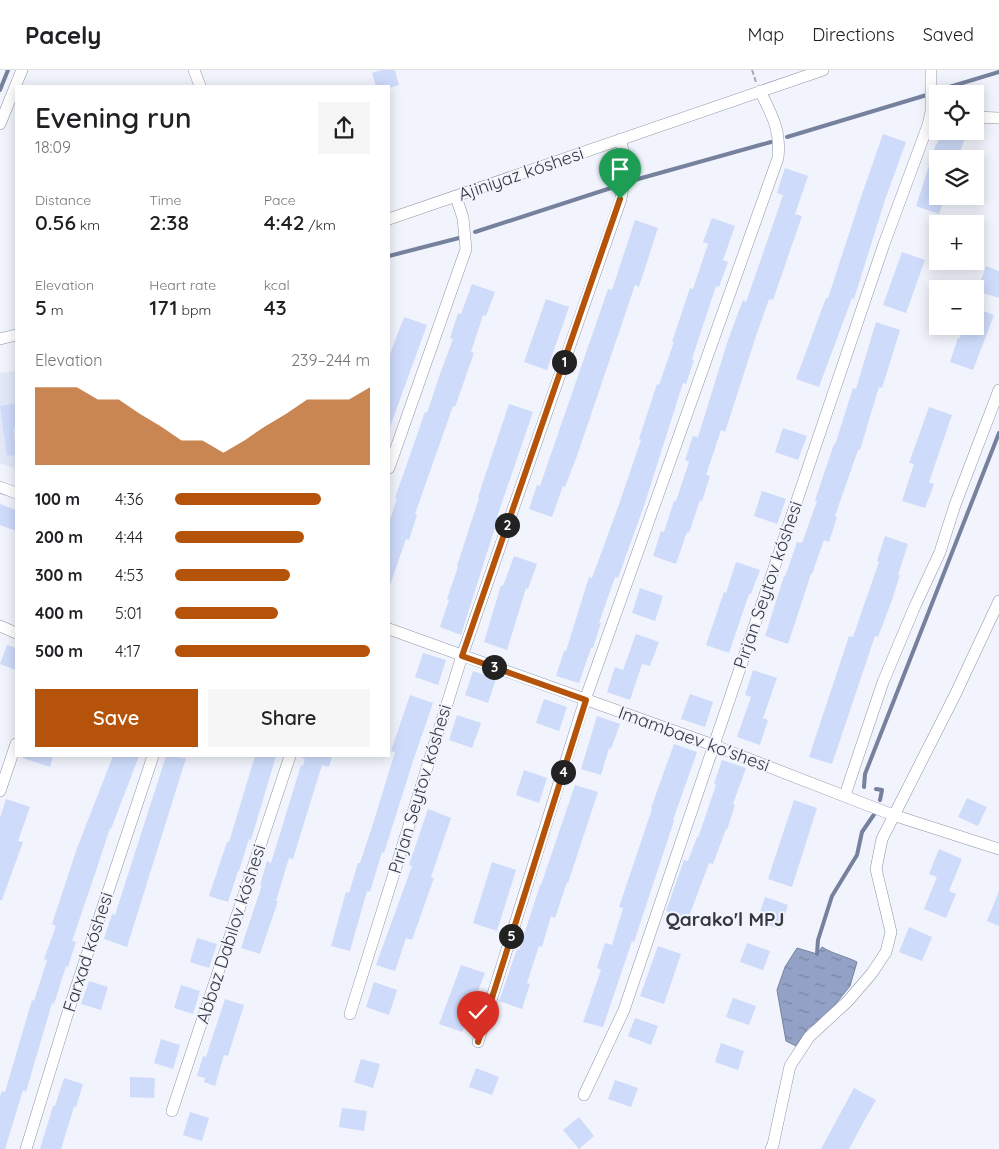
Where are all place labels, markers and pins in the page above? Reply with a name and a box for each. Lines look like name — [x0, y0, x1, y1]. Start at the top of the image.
pin — [599, 148, 641, 199]
pin: 1 — [552, 350, 576, 374]
pin: 2 — [494, 512, 520, 538]
pin: 3 — [482, 654, 506, 680]
pin: 4 — [550, 760, 576, 784]
pin: 5 — [498, 924, 524, 948]
pin — [457, 991, 499, 1042]

